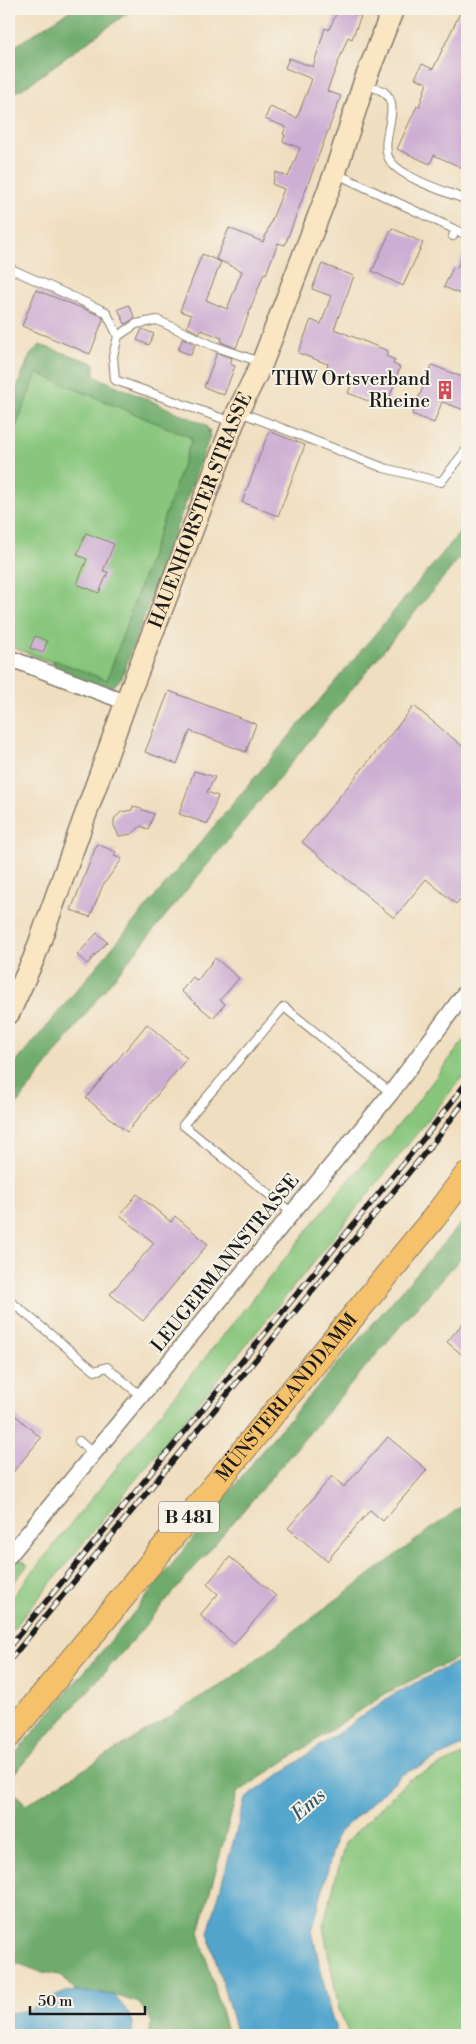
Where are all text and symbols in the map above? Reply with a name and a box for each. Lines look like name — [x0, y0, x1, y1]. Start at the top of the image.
place label: THW Ortsverband Rheine — [272, 367, 430, 413]
building icon: THW Ortsverband Rheine — [434, 379, 456, 401]
street label: HAUENHORSTER STRASSE — [144, 388, 257, 632]
street label: LEUGERMANNSTRASSE — [146, 1169, 304, 1357]
street label: MÜNSTERLANDDAMM — [211, 1308, 363, 1487]
road number: B 481 — [159, 1501, 219, 1532]
water label: Ems — [286, 1783, 332, 1827]
scale bar — [30, 1984, 145, 2016]
text: 50 m — [38, 1992, 72, 2011]

